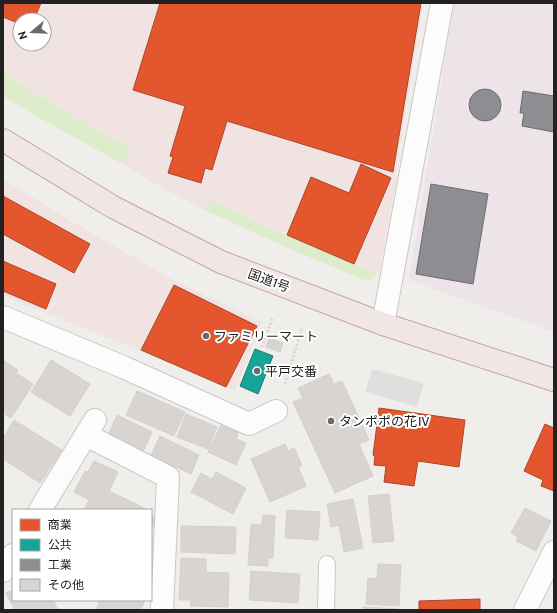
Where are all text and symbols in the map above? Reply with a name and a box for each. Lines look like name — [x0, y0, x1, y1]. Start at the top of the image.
north arrow — [12, 12, 52, 52]
text: N — [15, 29, 30, 41]
street label: 国道1号 — [246, 265, 292, 295]
place label: ファミリーマート — [214, 328, 318, 344]
marker: ファミリーマート — [201, 331, 211, 341]
place label: 平戸交番 — [265, 363, 317, 379]
marker: 平戸交番 — [252, 366, 262, 376]
place label: タンポポの花Ⅳ — [339, 413, 430, 429]
marker: タンポポの花Ⅳ — [326, 416, 336, 426]
legend — [12, 509, 152, 601]
text: 商業 — [48, 517, 72, 532]
text: 公共 — [48, 537, 72, 552]
text: 工業 — [48, 557, 72, 572]
text: その他 — [48, 577, 84, 592]

